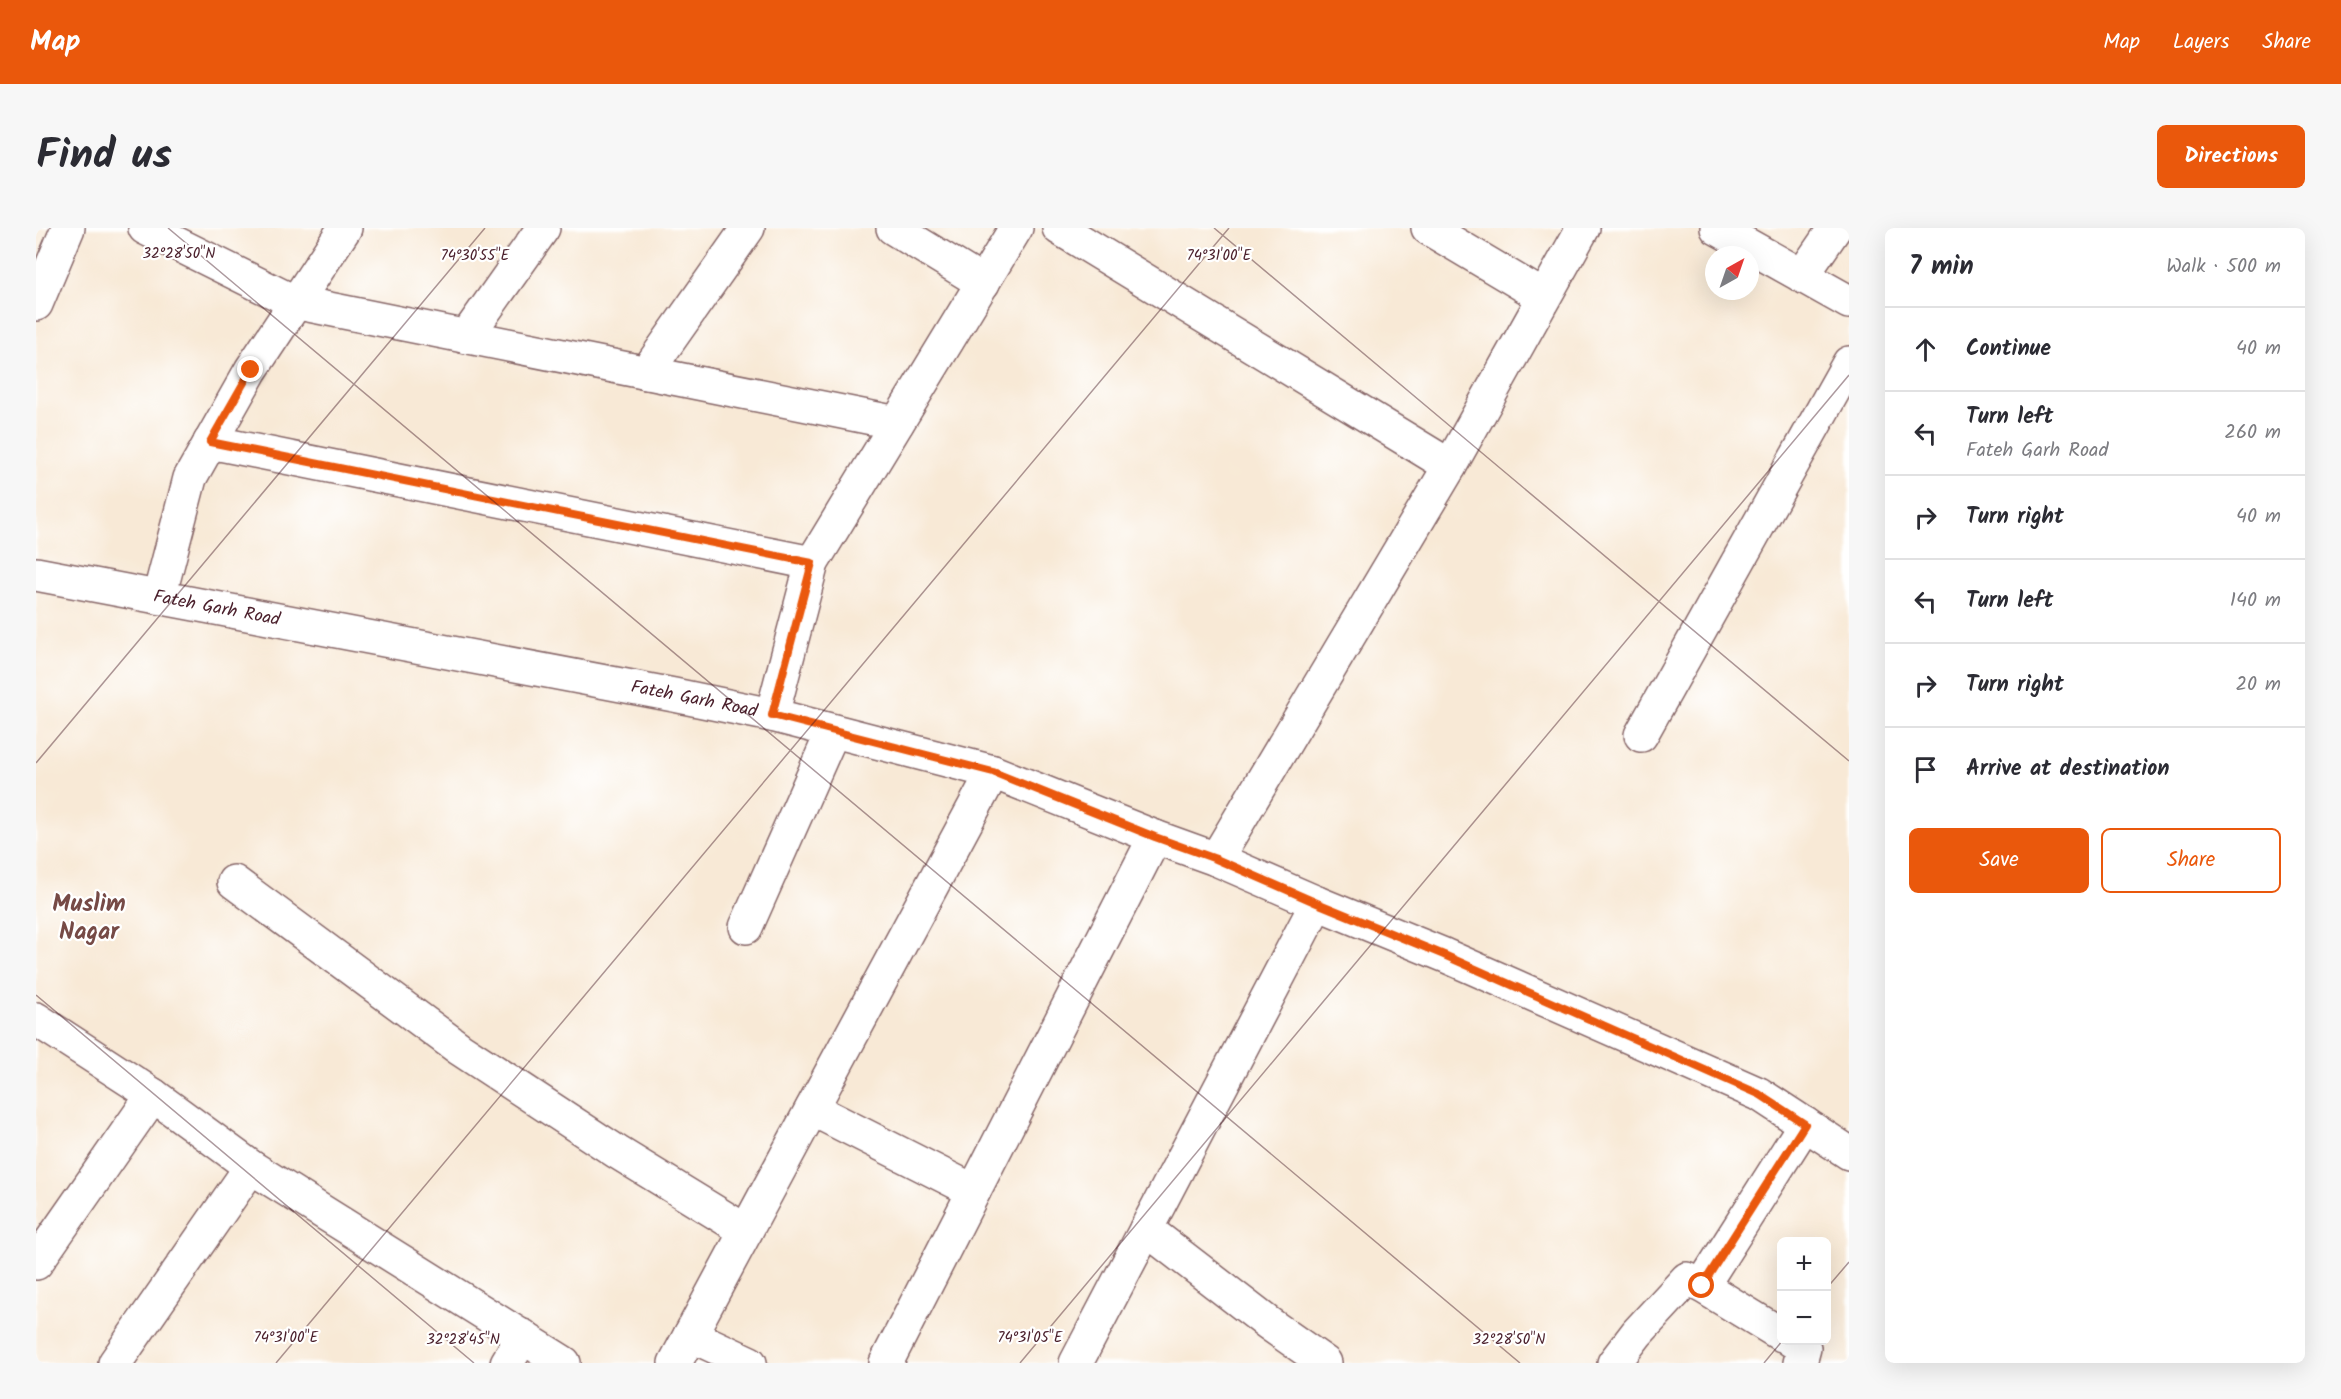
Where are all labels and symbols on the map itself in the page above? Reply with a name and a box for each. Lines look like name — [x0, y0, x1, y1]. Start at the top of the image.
text: 32°28'50"N — [143, 242, 215, 266]
text: 74°30'55"E — [441, 244, 510, 268]
text: 74°31'00"E — [1187, 244, 1252, 268]
north arrow — [1705, 246, 1759, 300]
route end — [237, 356, 263, 382]
street label: Fateh Garh Road — [151, 582, 283, 635]
street label: Fateh Garh Road — [629, 673, 761, 726]
district label: Muslim Nagar — [52, 885, 126, 952]
route start — [1688, 1272, 1714, 1298]
text: 74°31'00"E — [254, 1326, 319, 1350]
text: 74°31'05"E — [997, 1326, 1064, 1350]
text: 32°28'45"N — [426, 1328, 500, 1352]
text: 32°28'50"N — [1473, 1328, 1545, 1352]

